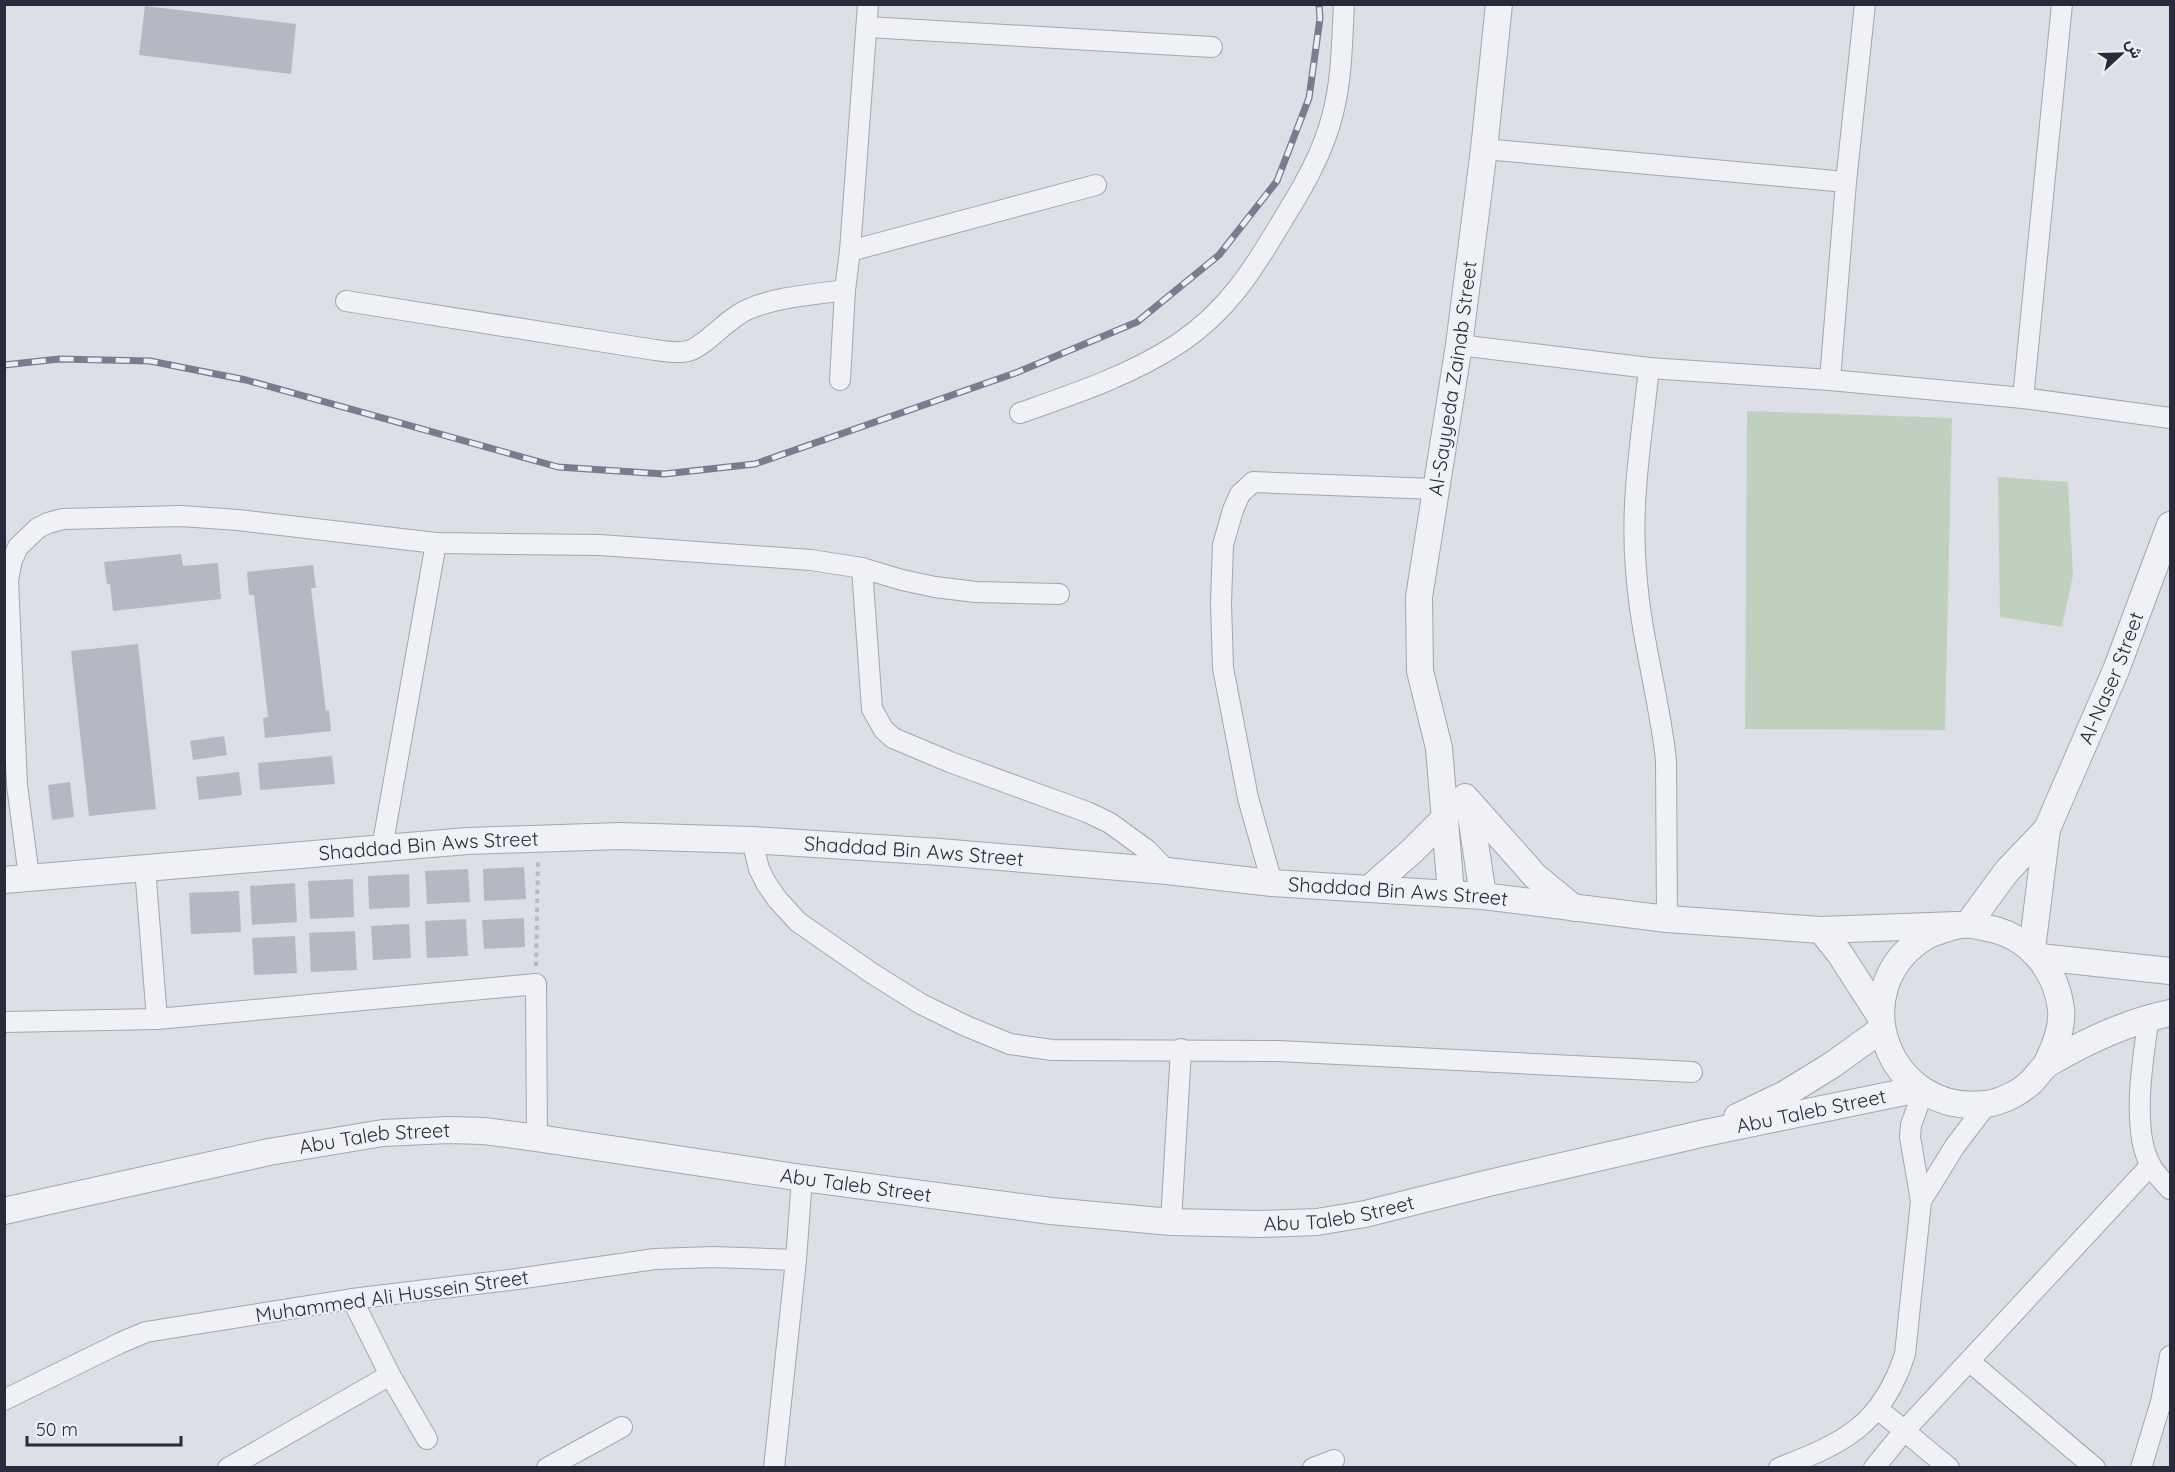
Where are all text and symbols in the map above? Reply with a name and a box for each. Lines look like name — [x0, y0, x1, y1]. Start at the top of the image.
north arrow — [2091, 24, 2151, 84]
text: ش — [2122, 36, 2148, 61]
street label: Al-Sayyeda Zainab Street — [1422, 259, 1482, 498]
street label: Al-Naser Street — [2072, 608, 2149, 748]
street label: Shaddad Bin Aws Street — [318, 826, 539, 865]
street label: Shaddad Bin Aws Street — [803, 830, 1025, 871]
street label: Shaddad Bin Aws Street — [1287, 871, 1510, 911]
street label: Abu Taleb Street — [1734, 1083, 1888, 1138]
street label: Abu Taleb Street — [297, 1117, 451, 1159]
street label: Abu Taleb Street — [779, 1162, 933, 1207]
street label: Abu Taleb Street — [1263, 1189, 1417, 1236]
street label: Muhammed Ali Hussein Street — [254, 1264, 530, 1327]
scale bar — [27, 1409, 182, 1447]
text: 50 m — [36, 1418, 78, 1441]

